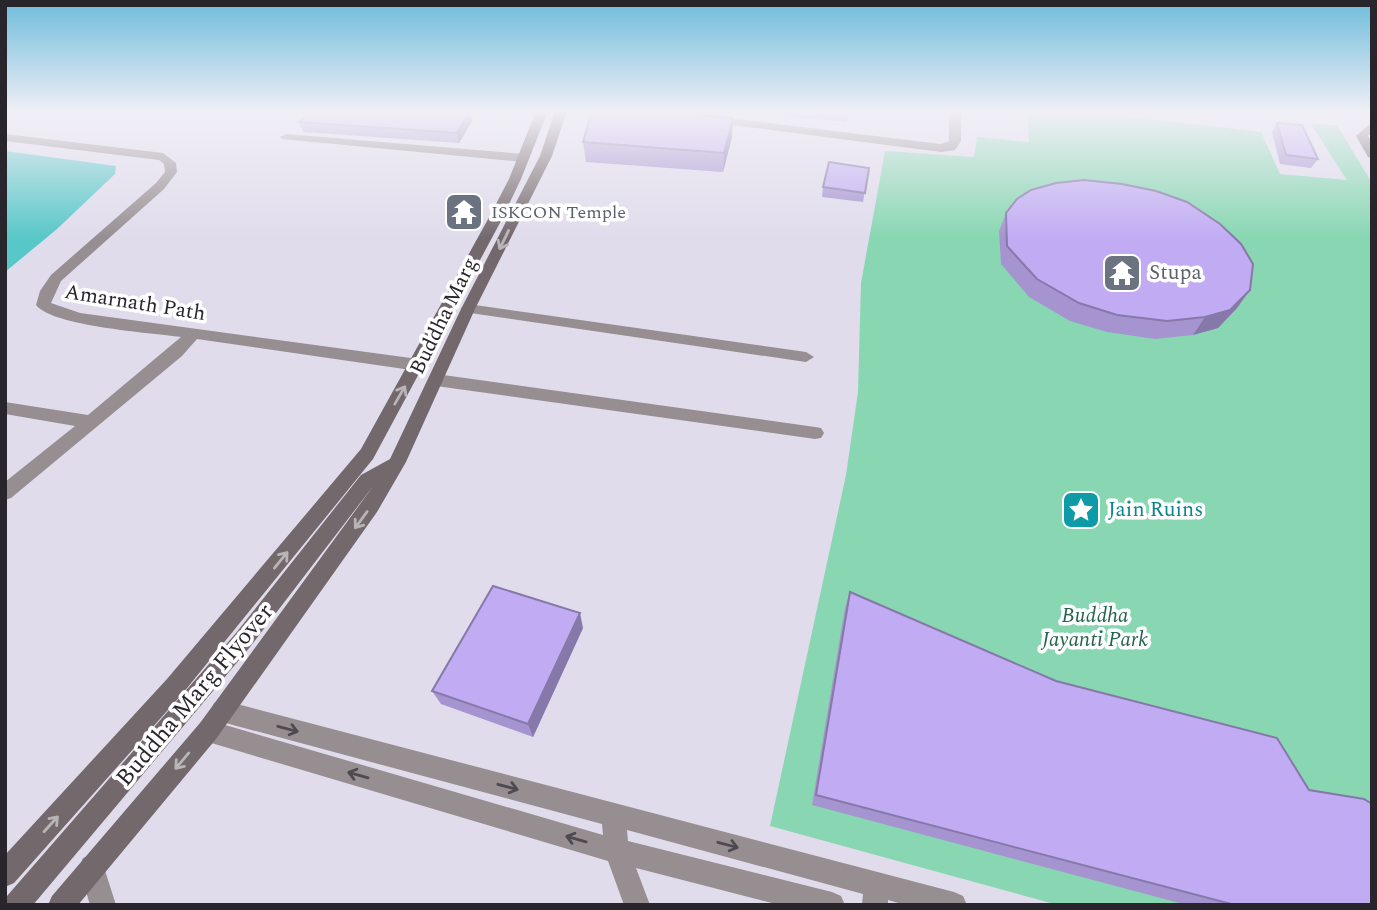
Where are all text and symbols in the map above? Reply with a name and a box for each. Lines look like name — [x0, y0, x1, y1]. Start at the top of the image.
temple icon: ISKCON Temple — [443, 191, 485, 233]
place label: ISKCON Temple — [491, 199, 626, 226]
one-way arrow — [497, 229, 510, 250]
street label: Buddha Marg — [402, 252, 486, 380]
temple icon: Stupa — [1101, 252, 1143, 294]
place label: Stupa — [1149, 257, 1203, 289]
street label: Amarnath Path — [62, 276, 208, 330]
one-way arrow — [394, 385, 408, 405]
place icon: Jain Ruins — [1060, 489, 1102, 531]
place label: Jain Ruins — [1108, 494, 1203, 526]
one-way arrow — [354, 510, 368, 529]
one-way arrow — [273, 552, 289, 570]
street label: Buddha Marg Flyover — [107, 596, 283, 794]
park label: Buddha Jayanti Park — [1040, 600, 1148, 656]
one-way arrow — [276, 723, 299, 736]
one-way arrow — [174, 752, 190, 770]
one-way arrow — [347, 768, 369, 781]
one-way arrow — [496, 781, 519, 794]
one-way arrow — [43, 815, 59, 833]
one-way arrow — [565, 832, 587, 845]
one-way arrow — [716, 839, 738, 852]

